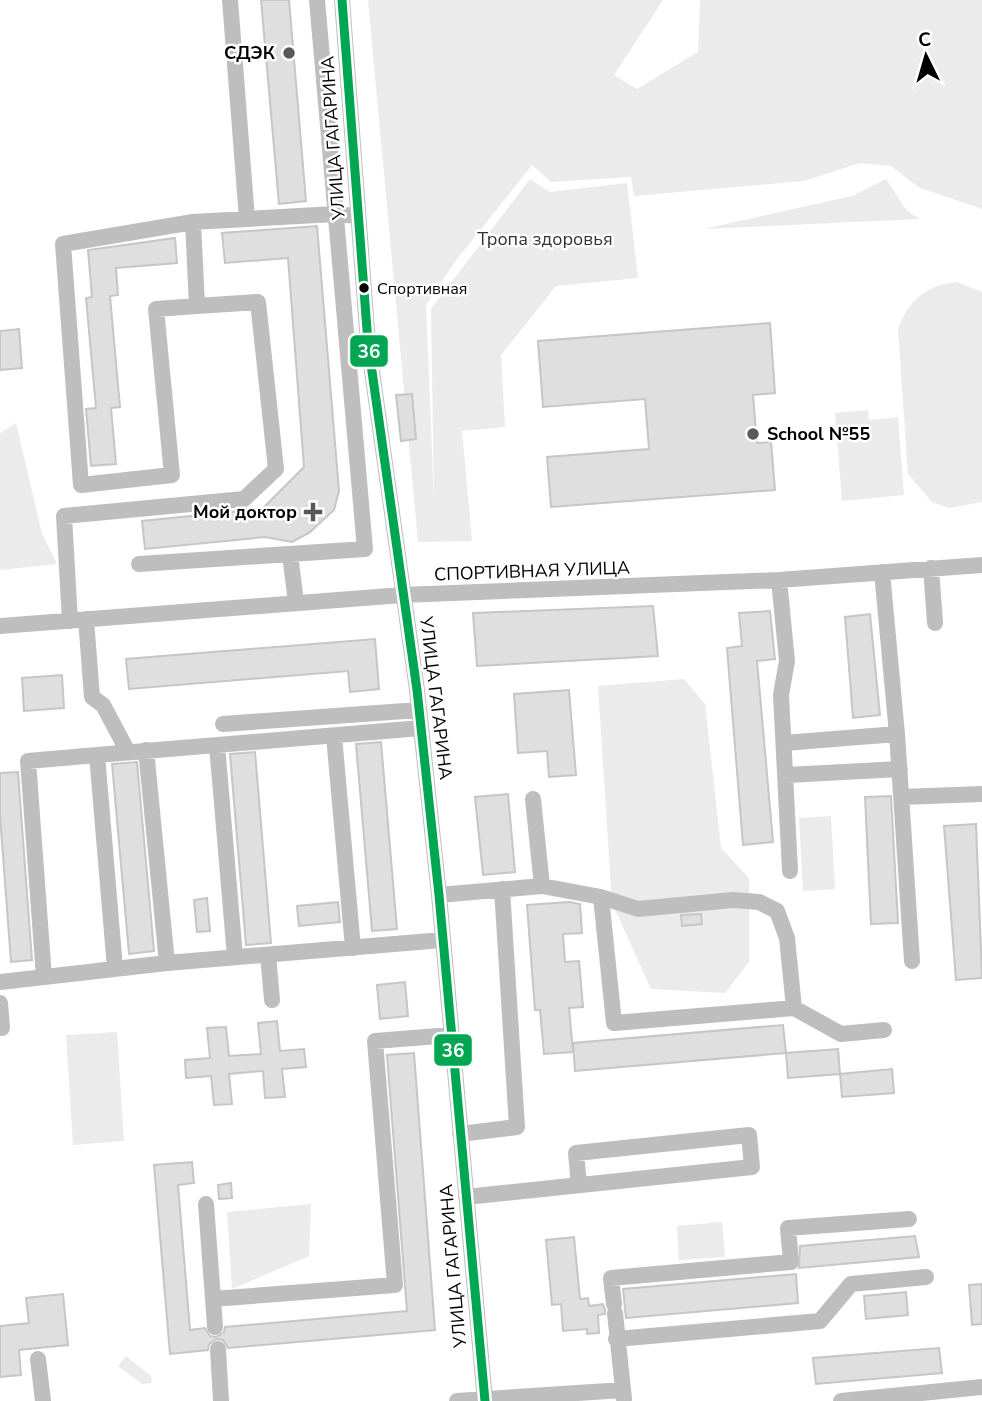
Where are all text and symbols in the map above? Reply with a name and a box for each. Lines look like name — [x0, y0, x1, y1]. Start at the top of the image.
north arrow — [891, 21, 961, 91]
text: С — [917, 27, 932, 54]
place label: СДЭК — [224, 41, 276, 65]
marker: СДЭК — [281, 45, 297, 61]
street label: УЛИЦА ГАГАРИНА — [315, 55, 351, 222]
park label: Тропа здоровья — [477, 227, 613, 251]
place label: Спортивная — [377, 278, 468, 300]
marker: Спортивная — [357, 281, 371, 295]
line badge: 36 — [349, 334, 389, 368]
text: 36 — [358, 339, 380, 365]
place label: School №55 — [767, 422, 870, 446]
marker: School №55 — [745, 426, 761, 442]
place label: Мой доктор — [193, 500, 297, 524]
marker: Мой доктор — [303, 502, 323, 522]
street label: СПОРТИВНАЯ УЛИЦА — [434, 556, 630, 586]
street label: УЛИЦА ГАГАРИНА — [414, 614, 458, 781]
line badge: 36 — [433, 1033, 473, 1067]
text: 36 — [442, 1038, 464, 1064]
street label: УЛИЦА ГАГАРИНА — [434, 1183, 472, 1350]

